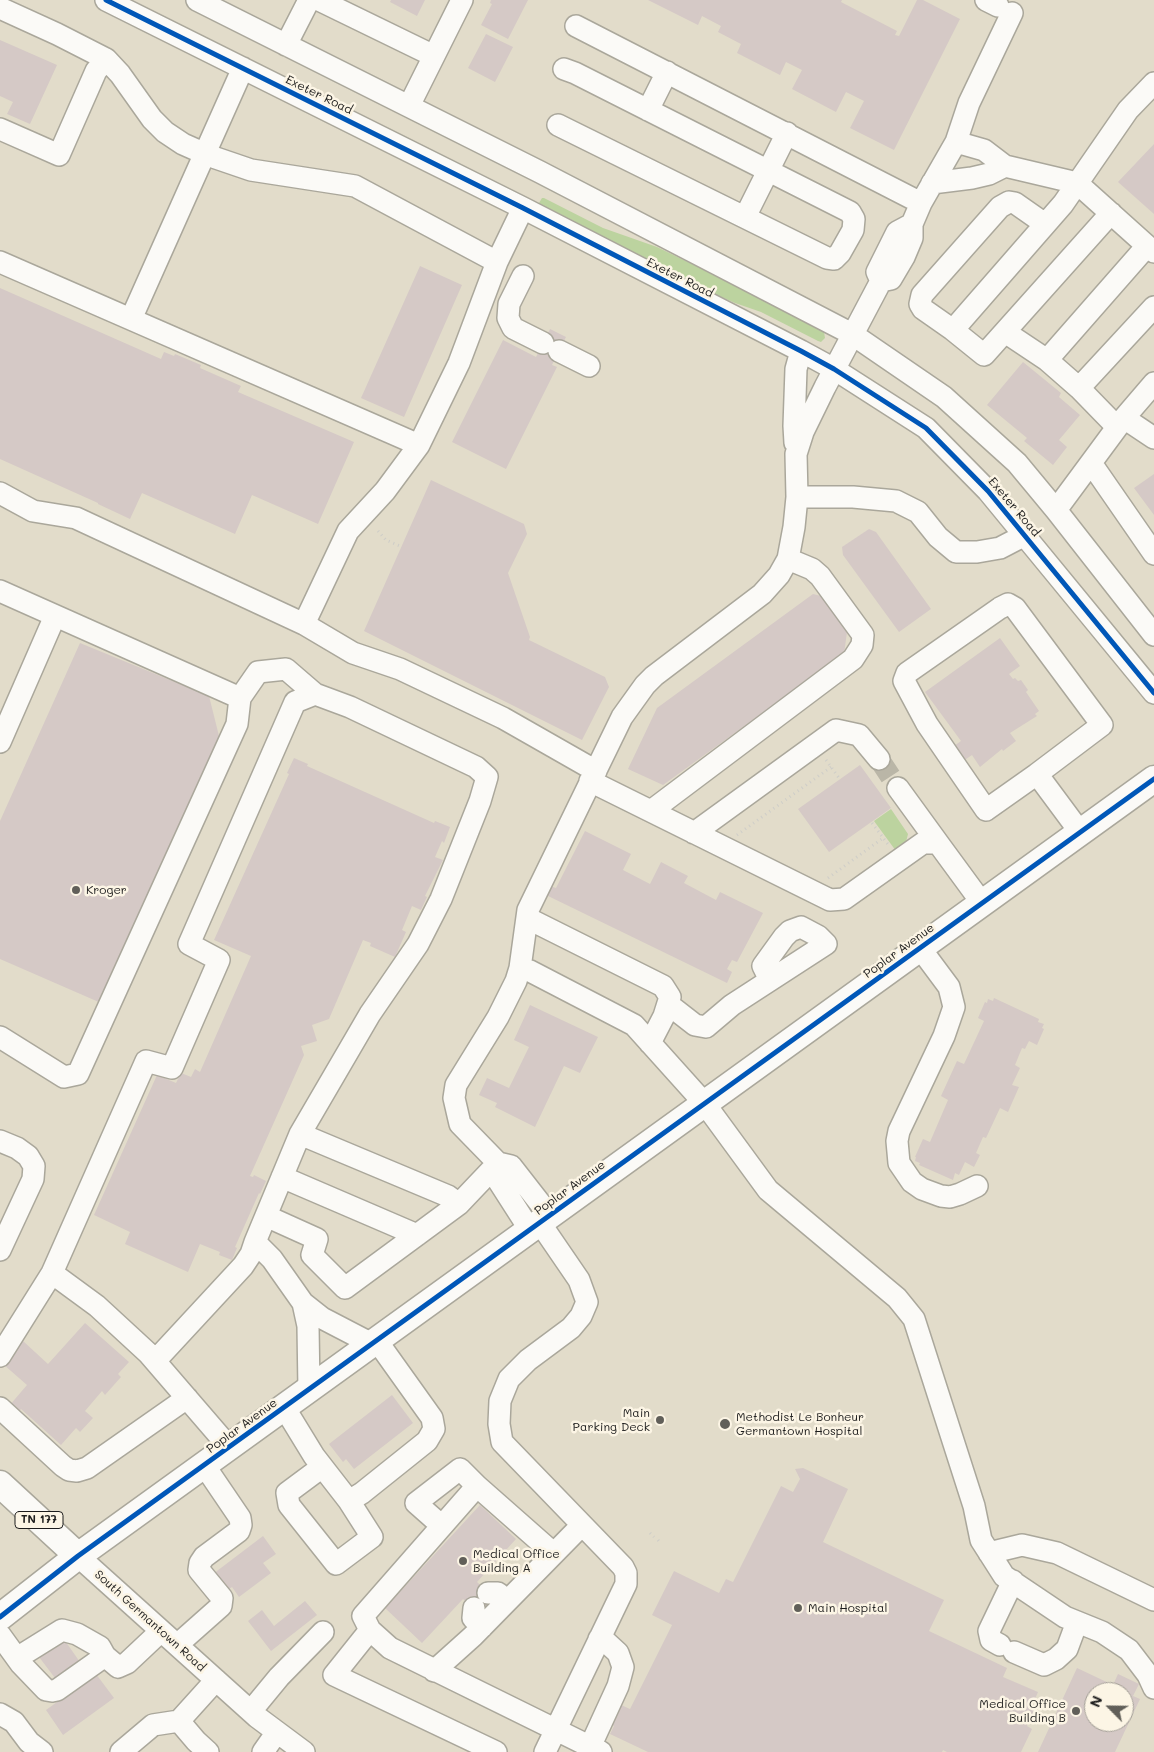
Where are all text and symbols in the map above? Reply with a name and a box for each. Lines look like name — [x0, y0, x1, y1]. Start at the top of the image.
street label: Exeter Road — [283, 73, 355, 117]
street label: Exeter Road — [644, 255, 716, 301]
street label: Exeter Road — [985, 474, 1043, 540]
place label: Kroger — [86, 883, 127, 897]
marker: Kroger — [70, 884, 82, 896]
street label: Poplar Avenue — [861, 921, 937, 981]
street label: Poplar Avenue — [532, 1158, 608, 1218]
street label: Poplar Avenue — [204, 1396, 280, 1456]
place label: Main Parking Deck — [573, 1406, 650, 1434]
place label: Methodist Le Bonheur Germantown Hospital — [736, 1410, 864, 1438]
marker: Main Parking Deck — [654, 1414, 666, 1426]
marker: Methodist Le Bonheur Germantown Hospital — [718, 1417, 732, 1431]
road number: TN 177 — [15, 1512, 63, 1528]
place label: Medical Office Building A — [473, 1547, 560, 1575]
marker: Medical Office Building A — [457, 1555, 469, 1567]
street label: South Germantown Road — [92, 1567, 208, 1675]
place label: Main Hospital — [808, 1601, 888, 1615]
marker: Main Hospital — [792, 1602, 804, 1614]
north arrow — [1084, 1682, 1134, 1732]
text: N — [1085, 1693, 1106, 1710]
place label: Medical Office Building B — [979, 1697, 1066, 1725]
marker: Medical Office Building B — [1070, 1705, 1082, 1717]

